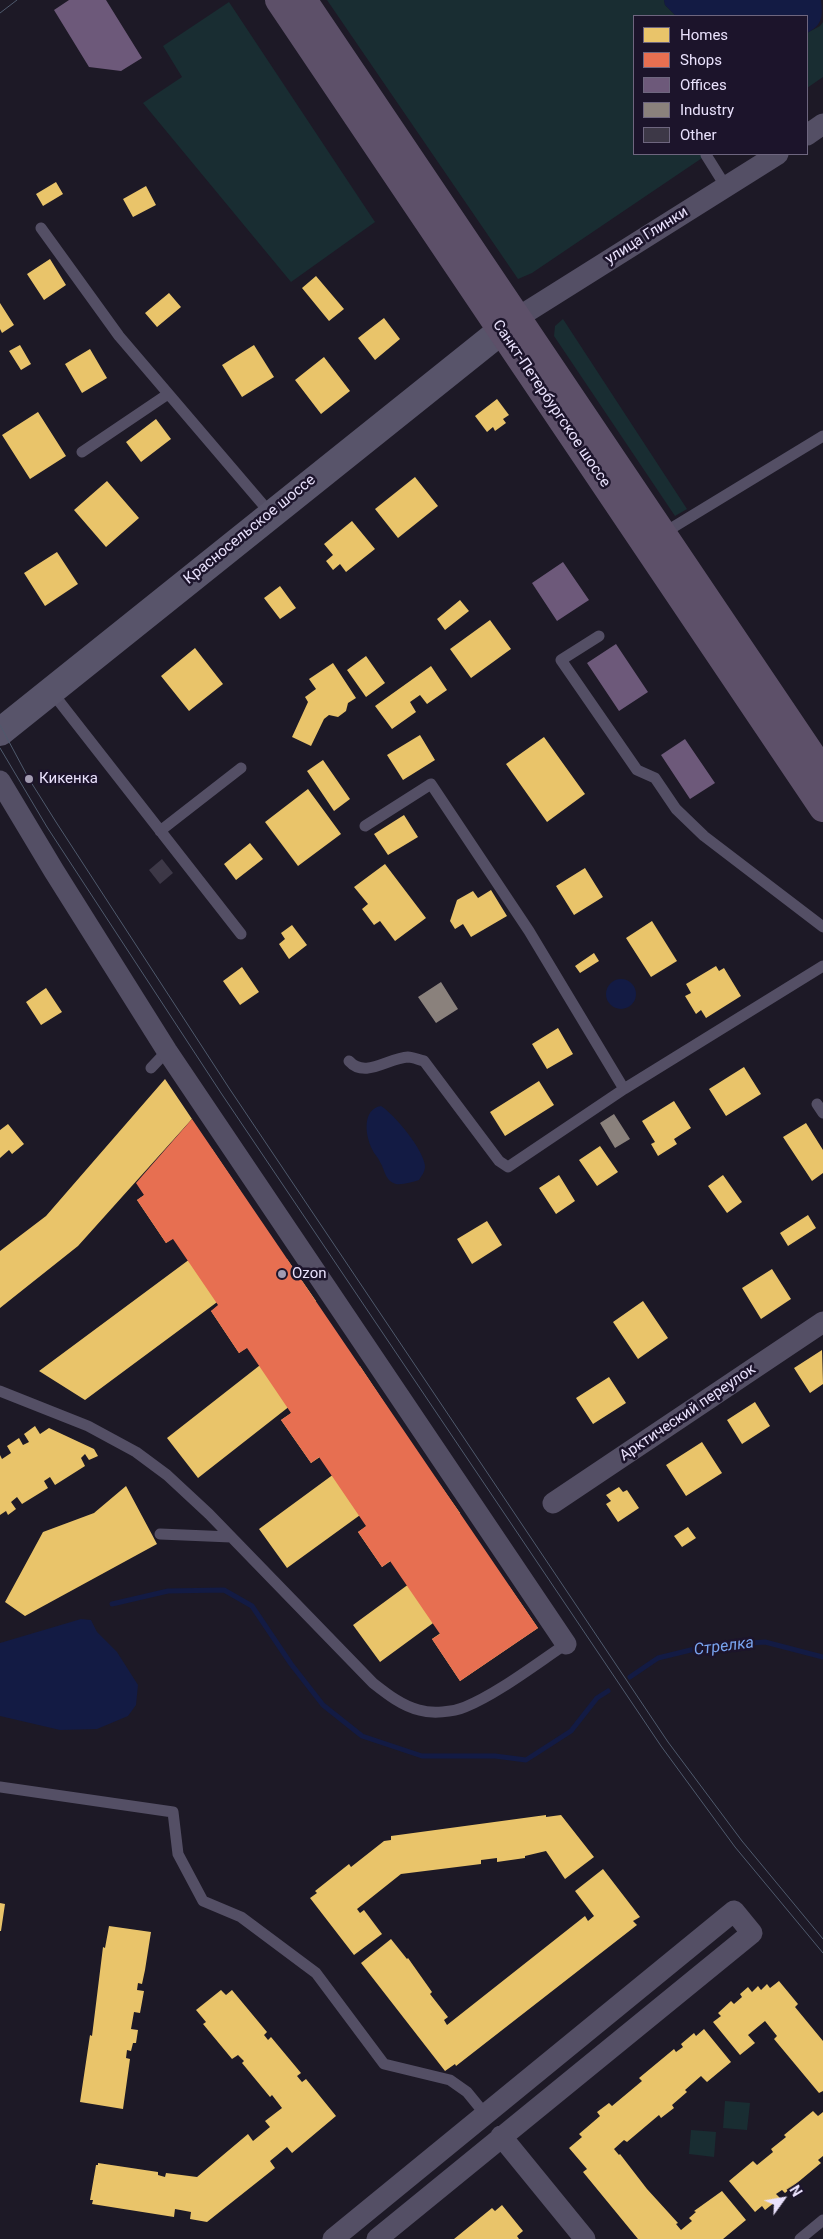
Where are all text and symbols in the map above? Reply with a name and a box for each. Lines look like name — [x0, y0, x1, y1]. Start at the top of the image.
legend — [633, 15, 808, 155]
text: Homes — [680, 26, 728, 44]
text: Shops — [680, 51, 722, 69]
text: Offices — [680, 76, 727, 94]
text: Industry — [680, 101, 734, 119]
text: Other — [680, 126, 717, 144]
street label: улица Глинки — [602, 203, 692, 269]
street label: Санкт-Петербургское шоссе — [488, 317, 614, 491]
street label: Красносельское шоссе — [181, 471, 319, 589]
place label: Кикенка — [39, 770, 98, 788]
marker: Кикенка — [23, 773, 35, 785]
place label: Ozon — [292, 1265, 326, 1283]
marker: Ozon — [276, 1268, 288, 1280]
street label: Арктический переулок — [617, 1361, 759, 1465]
water label: Стрелка — [693, 1634, 755, 1660]
north arrow — [758, 2174, 808, 2224]
text: N — [786, 2183, 805, 2199]

